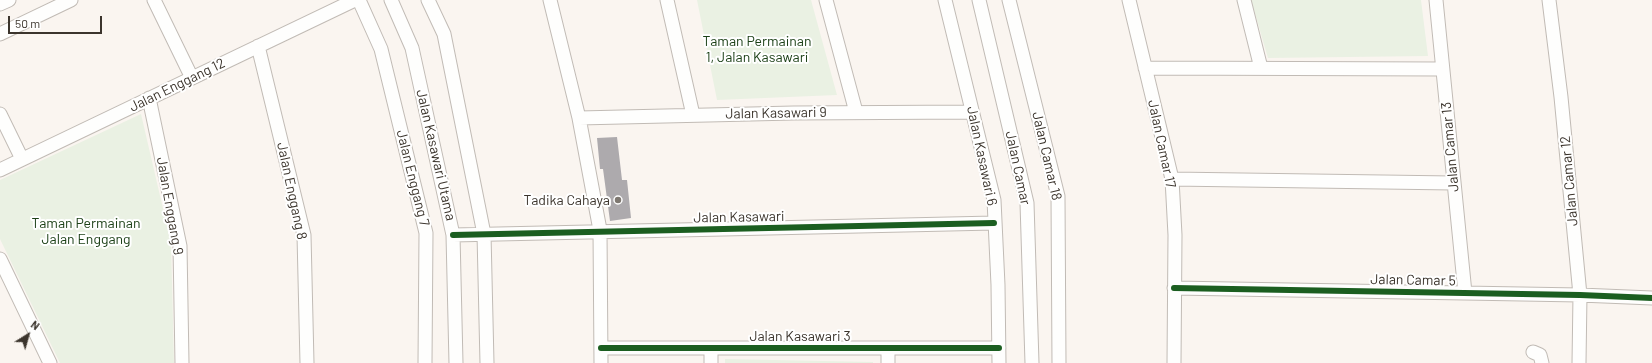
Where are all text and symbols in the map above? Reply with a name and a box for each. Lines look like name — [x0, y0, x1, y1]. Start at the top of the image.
scale bar — [10, 8, 104, 34]
text: 50 m — [15, 16, 40, 30]
park label: Taman Permainan 1, Jalan Kasawari — [702, 33, 812, 66]
street label: Jalan Enggang 12 — [126, 55, 228, 115]
street label: Jalan Kasawari Utama — [413, 88, 459, 222]
street label: Jalan Camar 17 — [1144, 98, 1180, 190]
street label: Jalan Camar 13 — [1438, 101, 1462, 193]
street label: Jalan Kasawari 9 — [725, 104, 827, 122]
street label: Jalan Kasawari 6 — [963, 105, 1001, 207]
street label: Jalan Camar 18 — [1029, 110, 1065, 202]
street label: Jalan Enggang 7 — [393, 128, 433, 228]
street label: Jalan Camar — [1002, 129, 1034, 207]
street label: Jalan Camar 12 — [1557, 135, 1581, 227]
street label: Jalan Enggang 8 — [273, 141, 311, 241]
street label: Jalan Enggang 9 — [153, 156, 187, 256]
place label: Tadika Cahaya — [523, 192, 610, 208]
marker: Tadika Cahaya — [613, 195, 623, 205]
street label: Jalan Kasawari — [693, 208, 785, 226]
park label: Taman Permainan Jalan Enggang — [31, 215, 141, 248]
street label: Jalan Camar 5 — [1370, 271, 1456, 289]
north arrow — [8, 315, 48, 355]
text: N — [29, 318, 42, 332]
street label: Jalan Kasawari 3 — [749, 328, 851, 344]

